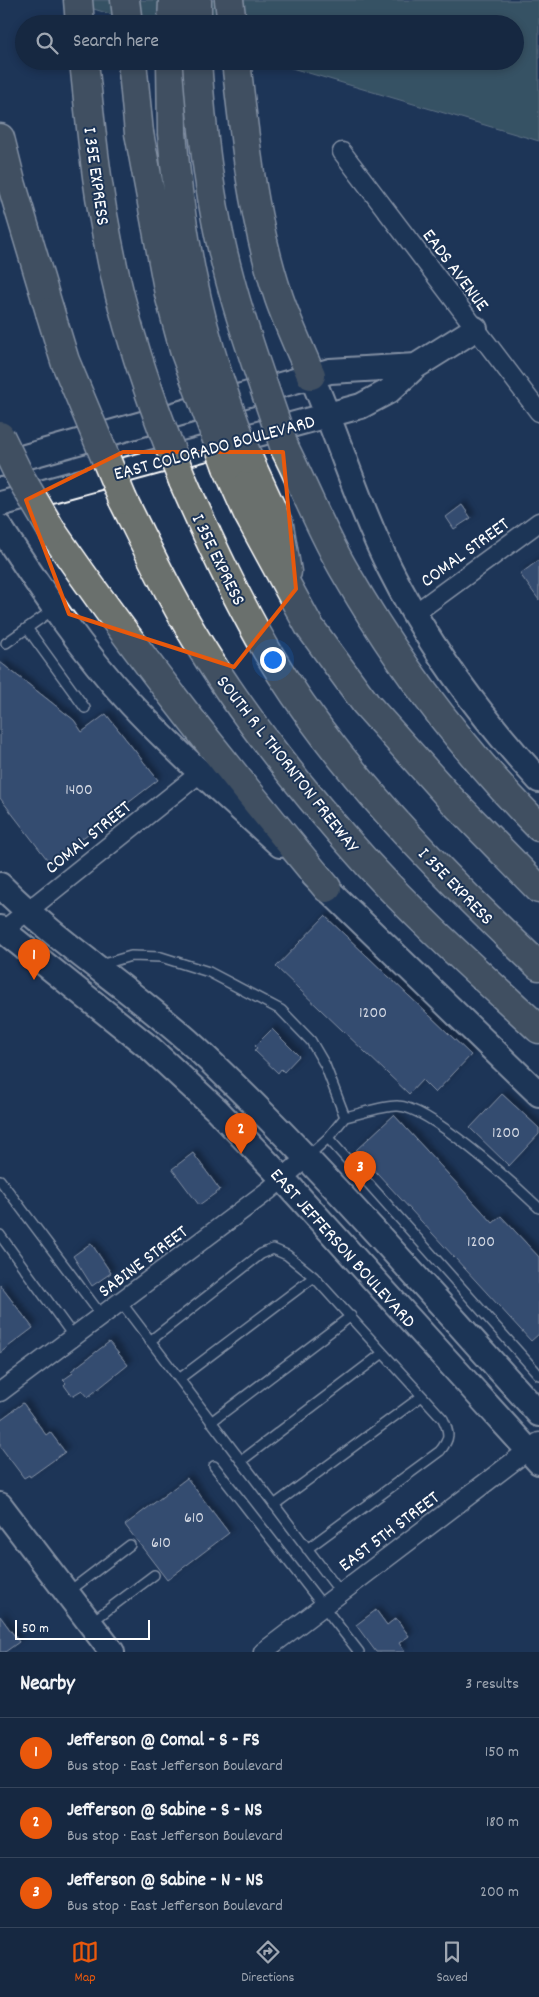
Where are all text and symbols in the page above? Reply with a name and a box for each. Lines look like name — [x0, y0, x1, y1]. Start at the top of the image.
search box — [15, 15, 524, 70]
icon: search — [33, 29, 61, 57]
text: Search here — [73, 29, 159, 56]
street label: I 35E EXPRESS — [74, 126, 115, 227]
street label: EADS AVENUE — [414, 224, 494, 318]
street label: EAST COLORADO BOULEVARD — [111, 409, 319, 489]
street label: I 35E EXPRESS — [183, 510, 251, 611]
street label: COMAL STREET — [416, 512, 516, 595]
your location — [260, 647, 286, 673]
street label: SOUTH R L THORNTON FREEWAY — [208, 671, 365, 860]
house number: 1400 — [65, 779, 93, 802]
street label: COMAL STREET — [40, 795, 138, 882]
street label: I 35E EXPRESS — [410, 842, 499, 932]
pin: 1 — [18, 939, 50, 980]
house number: 1200 — [359, 1002, 387, 1025]
pin: 2 — [225, 1113, 257, 1154]
house number: 1200 — [492, 1122, 520, 1145]
pin: 3 — [344, 1151, 376, 1192]
street label: EAST JEFFERSON BOULEVARD — [262, 1163, 421, 1335]
street label: SABINE STREET — [94, 1220, 195, 1306]
house number: 1200 — [467, 1231, 495, 1254]
street label: EAST 5TH STREET — [334, 1486, 446, 1580]
house number: 610 — [184, 1507, 204, 1530]
house number: 610 — [151, 1532, 171, 1555]
scale bar — [15, 1617, 150, 1640]
text: 50 m — [22, 1619, 49, 1639]
text: Nearby — [20, 1670, 75, 1700]
text: 3 results — [465, 1673, 519, 1696]
text: Jefferson @ Comal - S - FS — [67, 1728, 260, 1755]
text: 1 — [34, 1741, 38, 1764]
text: 150 m — [485, 1741, 519, 1764]
text: Bus stop · East Jefferson Boulevard — [67, 1755, 283, 1778]
text: Jefferson @ Sabine - S - NS — [67, 1798, 262, 1825]
text: 2 — [33, 1811, 40, 1834]
text: 180 m — [486, 1811, 519, 1834]
text: Bus stop · East Jefferson Boulevard — [67, 1825, 283, 1848]
text: Jefferson @ Sabine - N - NS — [67, 1868, 263, 1895]
text: 3 — [32, 1881, 40, 1904]
text: 200 m — [480, 1881, 519, 1904]
text: Bus stop · East Jefferson Boulevard — [67, 1895, 283, 1918]
tab: Map — [71, 1938, 99, 1988]
tab: Directions — [241, 1938, 294, 1988]
tab: Saved — [437, 1938, 468, 1988]

